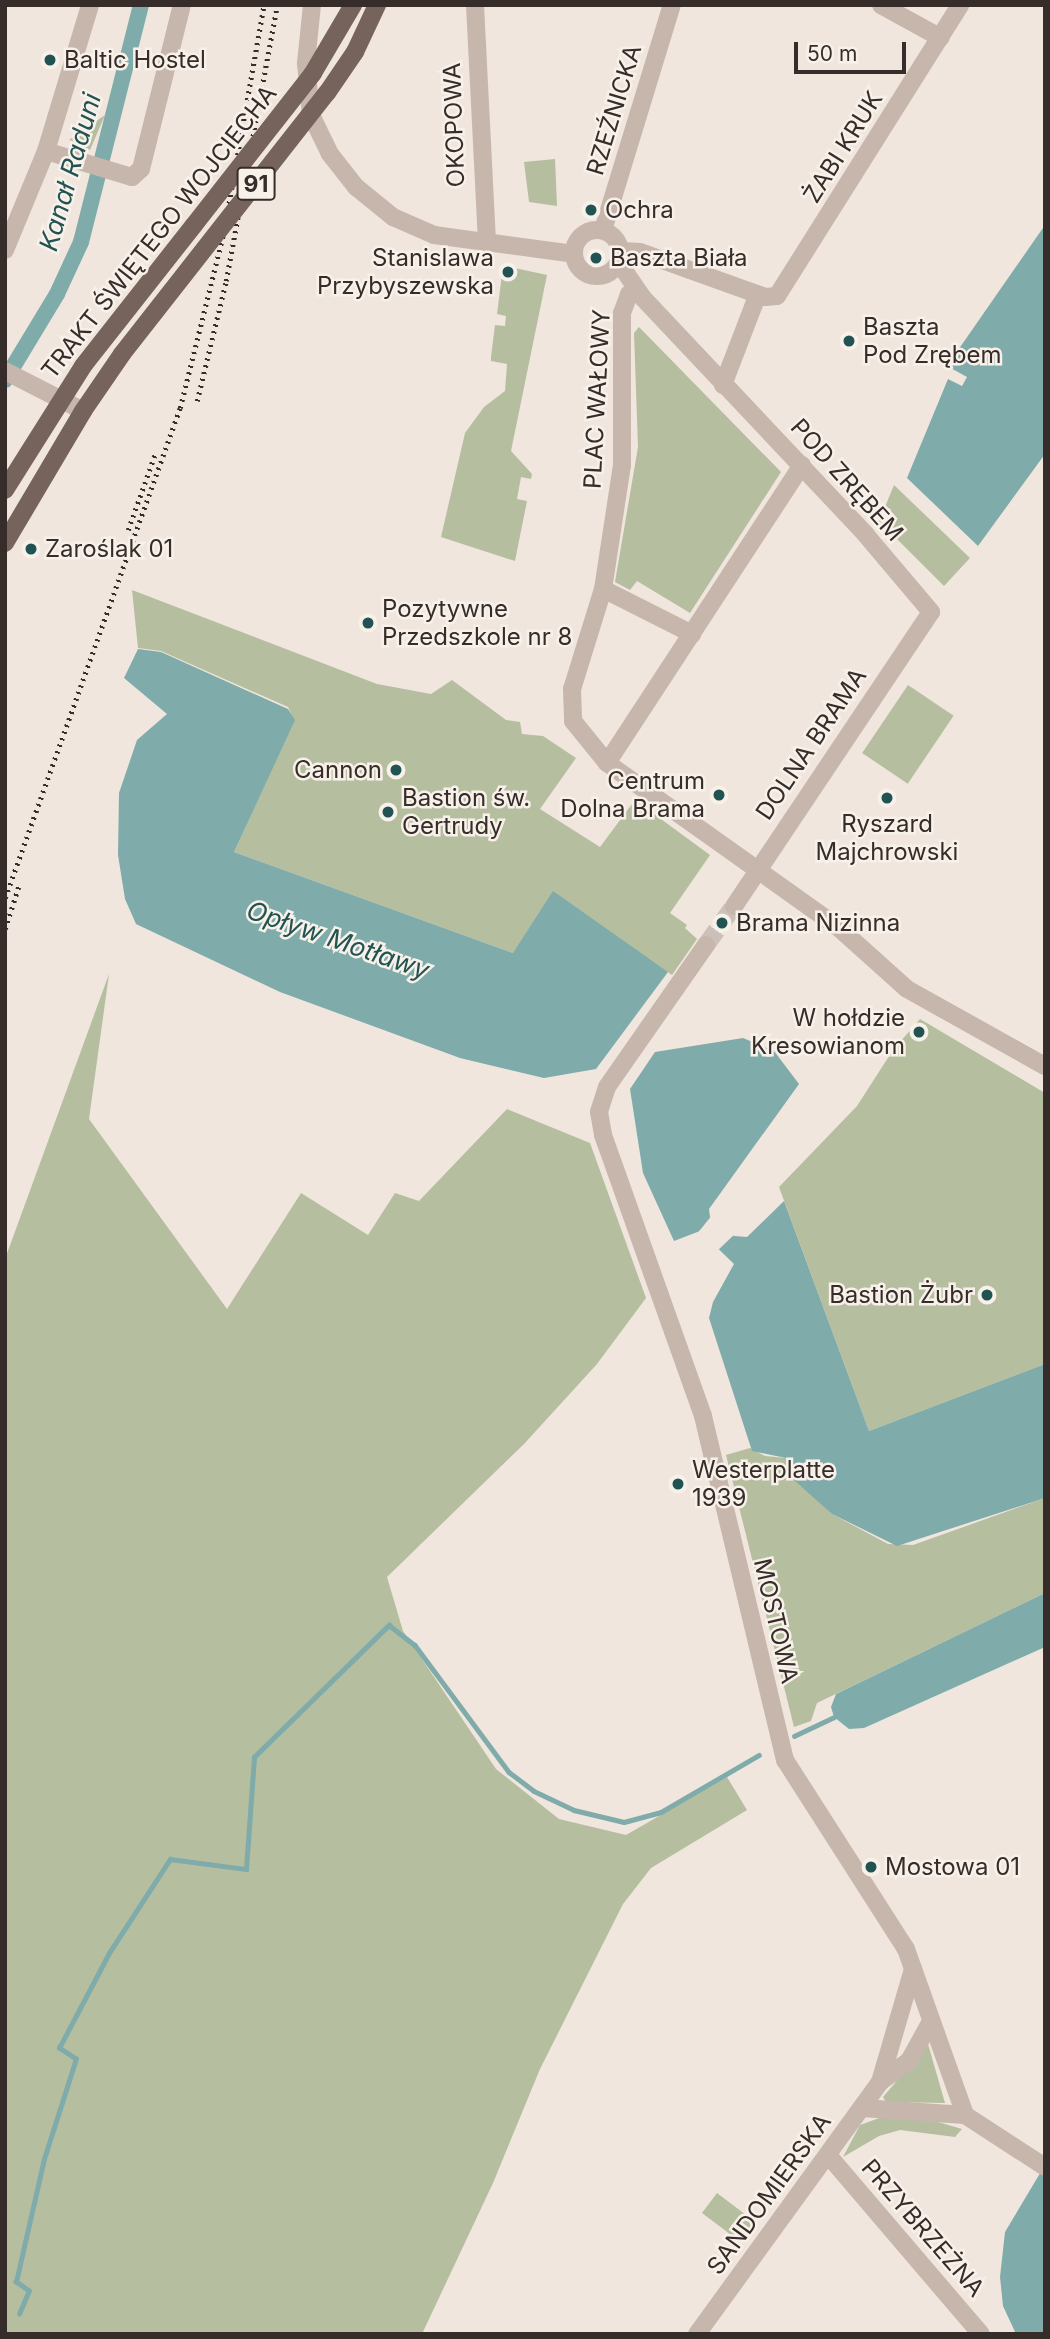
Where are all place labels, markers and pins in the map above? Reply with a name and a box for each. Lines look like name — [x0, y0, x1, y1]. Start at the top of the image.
place label: Baltic Hostel — [64, 46, 206, 74]
marker: Baltic Hostel — [42, 52, 58, 68]
place label: Ochra — [605, 196, 674, 224]
marker: Ochra — [583, 202, 599, 218]
place label: Stanislawa Przybyszewska — [317, 244, 494, 300]
place label: Baszta Biała — [610, 244, 748, 272]
marker: Baszta Biała — [588, 250, 604, 266]
marker: Stanislawa Przybyszewska — [500, 264, 516, 280]
place label: Baszta Pod Zrębem — [863, 313, 1001, 369]
marker: Baszta Pod Zrębem — [841, 333, 857, 349]
place label: Zaroślak 01 — [45, 535, 173, 563]
marker: Zaroślak 01 — [23, 541, 39, 557]
place label: Pozytywne Przedszkole nr 8 — [382, 595, 572, 651]
marker: Pozytywne Przedszkole nr 8 — [360, 615, 376, 631]
place label: Cannon — [294, 756, 382, 784]
marker: Cannon — [388, 762, 404, 778]
place label: Centrum Dolna Brama — [560, 767, 705, 823]
place label: Bastion św. Gertrudy — [402, 784, 530, 840]
marker: Centrum Dolna Brama — [711, 787, 727, 803]
marker: Ryszard Majchrowski — [879, 790, 895, 806]
marker: Bastion św. Gertrudy — [380, 804, 396, 820]
place label: Ryszard Majchrowski — [816, 810, 958, 866]
place label: Brama Nizinna — [736, 909, 900, 937]
marker: Brama Nizinna — [714, 915, 730, 931]
place label: W hołdzie Kresowianom — [751, 1004, 905, 1060]
marker: W hołdzie Kresowianom — [911, 1024, 927, 1040]
place label: Bastion Żubr — [829, 1281, 973, 1309]
marker: Bastion Żubr — [979, 1287, 995, 1303]
place label: Westerplatte 1939 — [692, 1456, 835, 1512]
marker: Westerplatte 1939 — [670, 1476, 686, 1492]
place label: Mostowa 01 — [885, 1853, 1020, 1881]
marker: Mostowa 01 — [863, 1859, 879, 1875]

